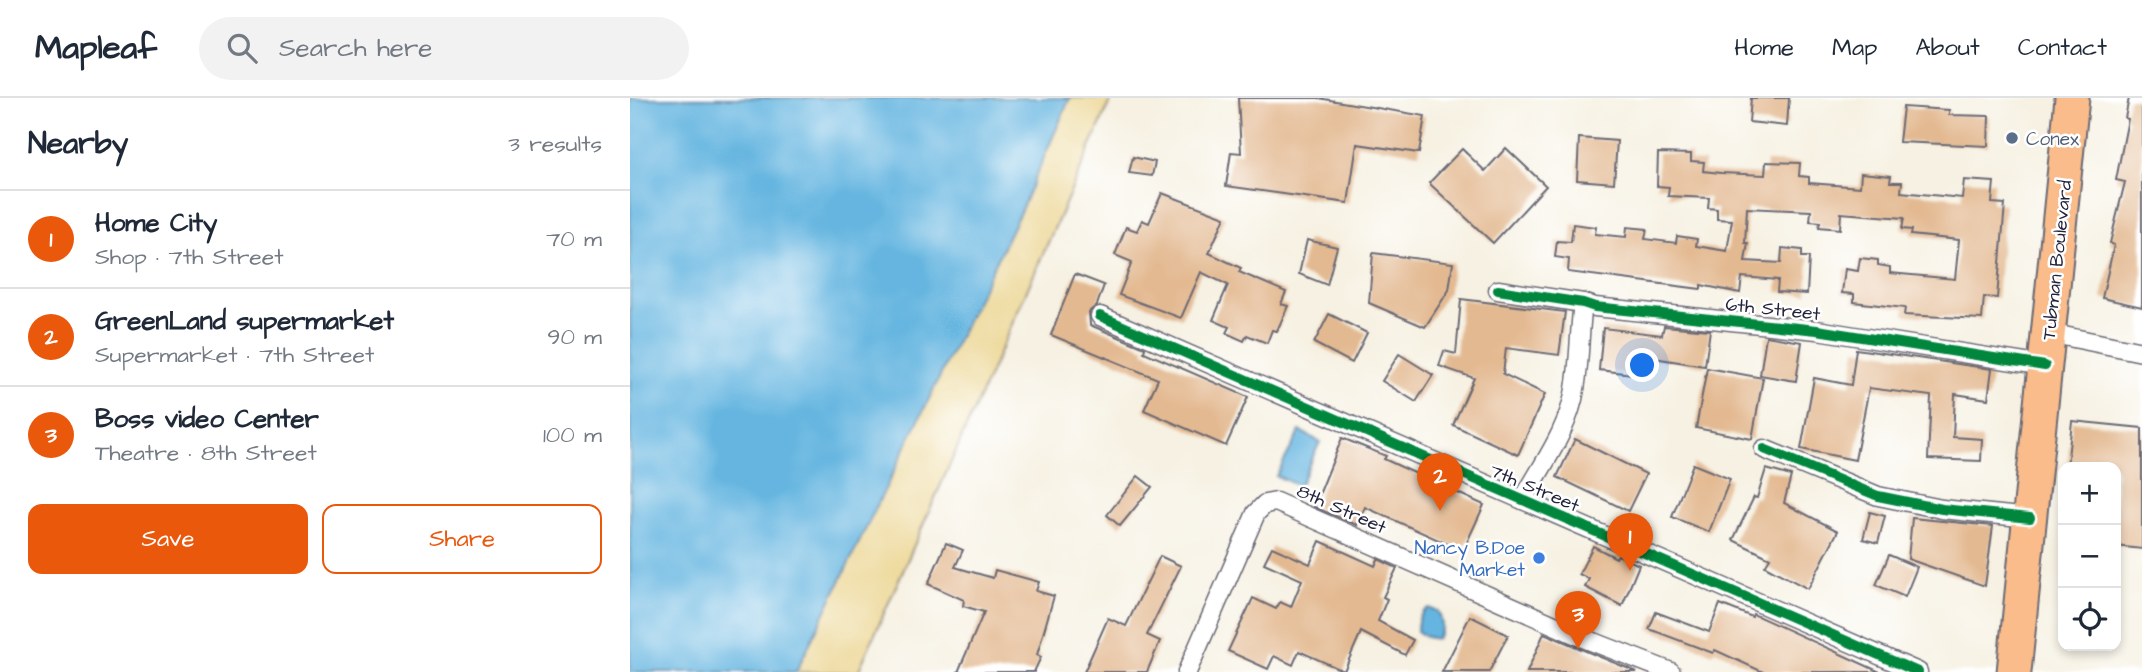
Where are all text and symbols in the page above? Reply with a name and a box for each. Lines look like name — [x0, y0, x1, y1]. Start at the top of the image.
search box — [199, 17, 689, 80]
text: Mapleaf — [35, 25, 157, 71]
icon: search — [223, 29, 261, 67]
text: Search here — [279, 30, 432, 66]
text: Home — [1734, 31, 1794, 65]
text: Map — [1832, 31, 1877, 65]
text: About — [1915, 31, 1980, 65]
text: Contact — [2018, 31, 2107, 65]
text: Nearby — [28, 123, 128, 165]
place label: Conex — [2026, 126, 2079, 153]
text: 3 results — [508, 128, 602, 160]
marker: Conex — [2004, 130, 2020, 146]
street label: Tubman Boulevard — [2036, 179, 2079, 341]
text: Home City — [95, 205, 217, 241]
text: 1 — [50, 223, 52, 255]
text: 70 m — [546, 223, 602, 255]
text: Shop · 7th Street — [95, 241, 284, 273]
street label: 6th Street — [1724, 291, 1822, 328]
text: GreenLand supermarket — [95, 303, 394, 339]
text: 2 — [44, 321, 58, 353]
text: 90 m — [547, 321, 602, 353]
text: Supermarket · 7th Street — [95, 339, 374, 371]
your location — [1625, 348, 1659, 382]
text: Boss video Center — [95, 401, 319, 437]
text: 3 — [45, 419, 57, 451]
text: 100 m — [543, 419, 602, 451]
text: Theatre · 8th Street — [95, 437, 317, 469]
pin: 2 — [1417, 453, 1463, 511]
street label: 7th Street — [1485, 457, 1584, 519]
map controls — [2058, 462, 2121, 651]
button: + — [2058, 462, 2121, 525]
street label: 8th Street — [1292, 478, 1391, 541]
button: Save — [28, 504, 308, 574]
button: Share — [322, 504, 602, 574]
pin: 1 — [1607, 513, 1653, 571]
button: − — [2058, 525, 2121, 588]
place label: Nancy B.Doe Market — [1414, 535, 1525, 584]
marker: Nancy B.Doe Market — [1531, 550, 1547, 566]
button: locate — [2058, 588, 2121, 651]
pin: 3 — [1555, 591, 1601, 649]

